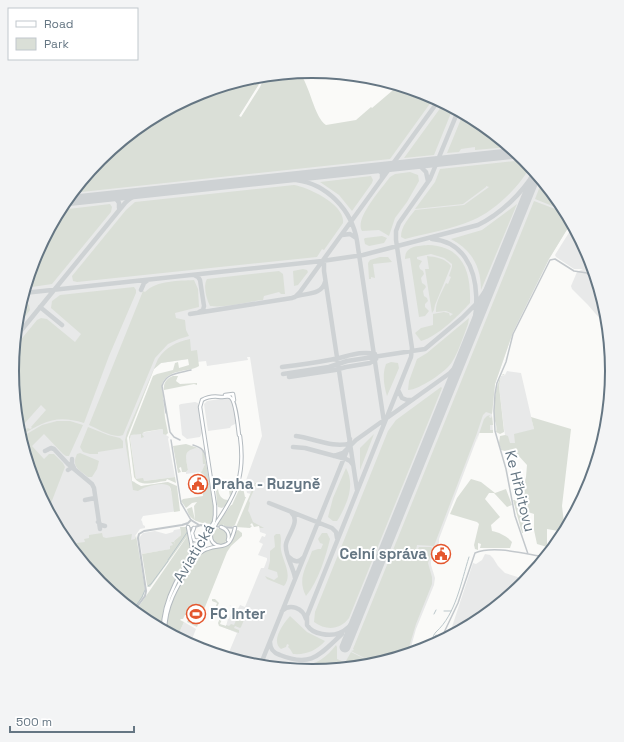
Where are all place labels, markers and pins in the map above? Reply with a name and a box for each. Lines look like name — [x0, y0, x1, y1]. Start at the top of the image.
public building icon: Praha - Ruzyně — [187, 473, 209, 495]
place label: Praha - Ruzyně — [212, 474, 321, 493]
public building icon: Celní správa — [430, 543, 452, 565]
place label: Celní správa — [340, 544, 427, 563]
sports icon: FC Inter — [185, 603, 207, 625]
place label: FC Inter — [210, 604, 266, 623]

